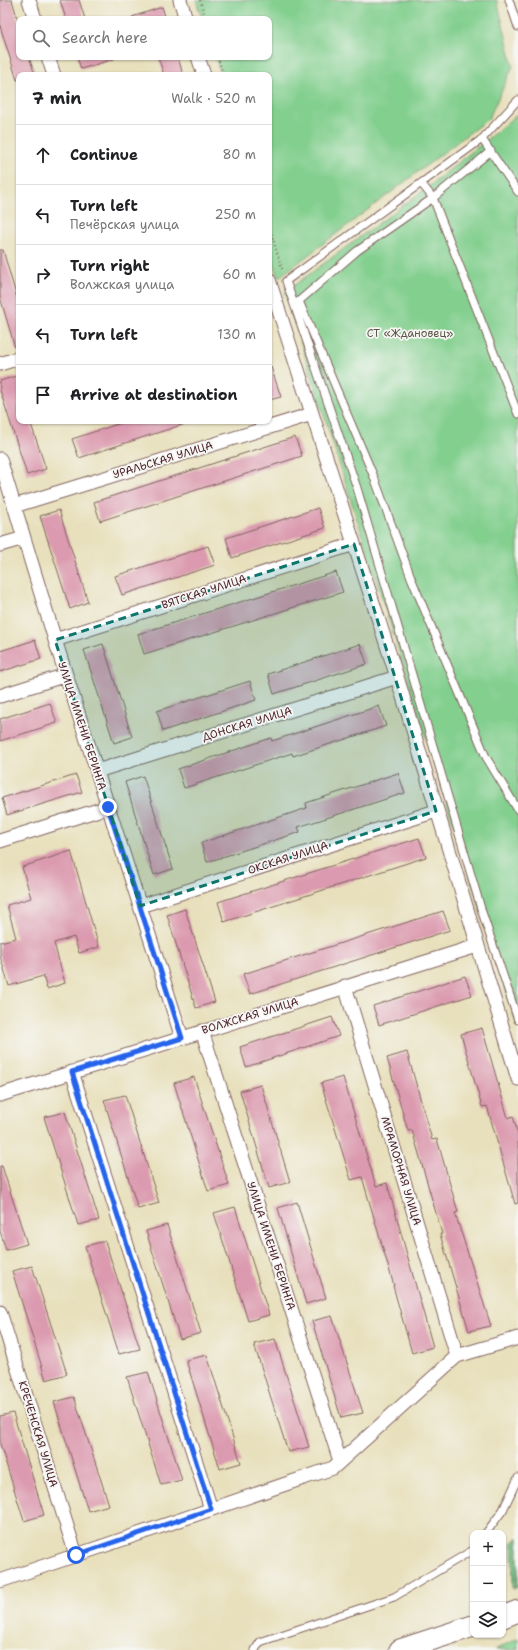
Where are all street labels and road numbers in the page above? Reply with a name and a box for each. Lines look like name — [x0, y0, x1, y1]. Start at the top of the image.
street label: УРАЛЬСКАЯ УЛИЦА — [111, 438, 215, 482]
street label: ВЯТСКАЯ УЛИЦА — [160, 571, 248, 613]
street label: УЛИЦА ИМЕНИ БЕРИНГА — [54, 660, 110, 792]
street label: ДОНСКАЯ УЛИЦА — [200, 703, 294, 745]
street label: ОКСКАЯ УЛИЦА — [246, 838, 330, 878]
street label: ВОЛЖСКАЯ УЛИЦА — [200, 994, 300, 1038]
street label: МРАМОРНАЯ УЛИЦА — [377, 1115, 425, 1227]
street label: УЛИЦА ИМЕНИ БЕРИНГА — [243, 1180, 299, 1312]
street label: КРЕЧЕНСКАЯ УЛИЦА — [15, 1379, 61, 1489]

